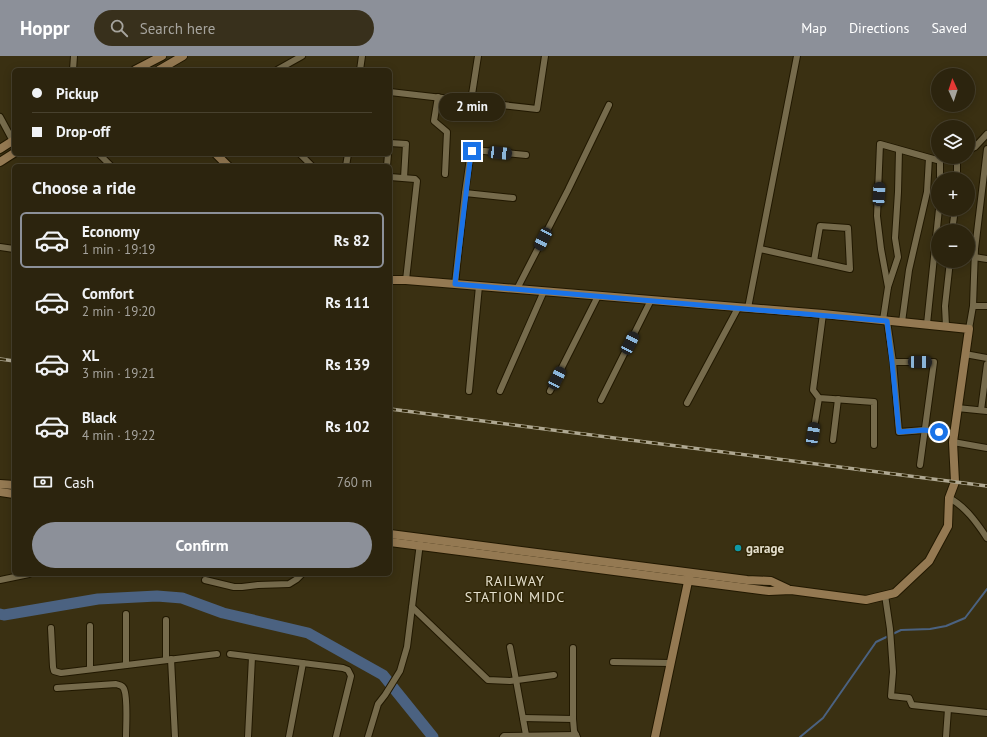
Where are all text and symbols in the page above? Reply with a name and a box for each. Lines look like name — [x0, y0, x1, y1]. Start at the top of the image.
search box — [94, 10, 374, 46]
text: Hoppr — [20, 16, 70, 40]
icon: search — [108, 17, 130, 39]
text: Search here — [140, 19, 215, 38]
text: Map — [801, 19, 827, 37]
text: Directions — [849, 19, 909, 37]
text: Saved — [931, 19, 967, 37]
north arrow — [931, 68, 975, 112]
map controls — [931, 68, 975, 268]
text: Pickup — [56, 84, 99, 103]
callout: 2 min — [439, 93, 505, 121]
text: 2 min — [456, 98, 488, 115]
button: layers — [931, 120, 975, 164]
text: Drop-off — [56, 122, 110, 141]
route end — [463, 142, 481, 160]
car — [487, 146, 513, 160]
button: + — [931, 172, 975, 216]
text: Choose a ride — [32, 176, 136, 199]
car — [872, 182, 886, 206]
icon: car — [34, 222, 70, 258]
text: Economy — [82, 222, 140, 241]
button: − — [931, 224, 975, 268]
car — [532, 226, 554, 252]
text: Rs 82 — [334, 231, 370, 250]
text: 1 min · 19:19 — [82, 241, 155, 258]
icon: car — [34, 284, 70, 320]
text: Comfort — [82, 284, 134, 303]
text: Rs 111 — [325, 293, 370, 312]
text: 2 min · 19:20 — [82, 303, 155, 320]
car — [619, 330, 641, 356]
icon: car — [34, 346, 70, 382]
text: XL — [82, 346, 99, 365]
text: Rs 139 — [325, 355, 370, 374]
car — [908, 356, 932, 368]
text: 3 min · 19:21 — [82, 365, 155, 382]
car — [546, 365, 568, 391]
icon: car — [34, 408, 70, 444]
text: Black — [82, 408, 117, 427]
text: Rs 102 — [325, 417, 370, 436]
car — [805, 421, 821, 447]
route start — [930, 423, 948, 441]
text: 4 min · 19:22 — [82, 427, 155, 444]
icon: cash — [32, 471, 54, 493]
text: Cash — [64, 473, 94, 492]
text: 760 m — [337, 474, 372, 491]
button: Confirm — [32, 522, 372, 568]
place label: garage — [746, 540, 784, 557]
marker: garage — [733, 543, 743, 553]
district label: RAILWAY STATION MIDC — [465, 572, 565, 606]

